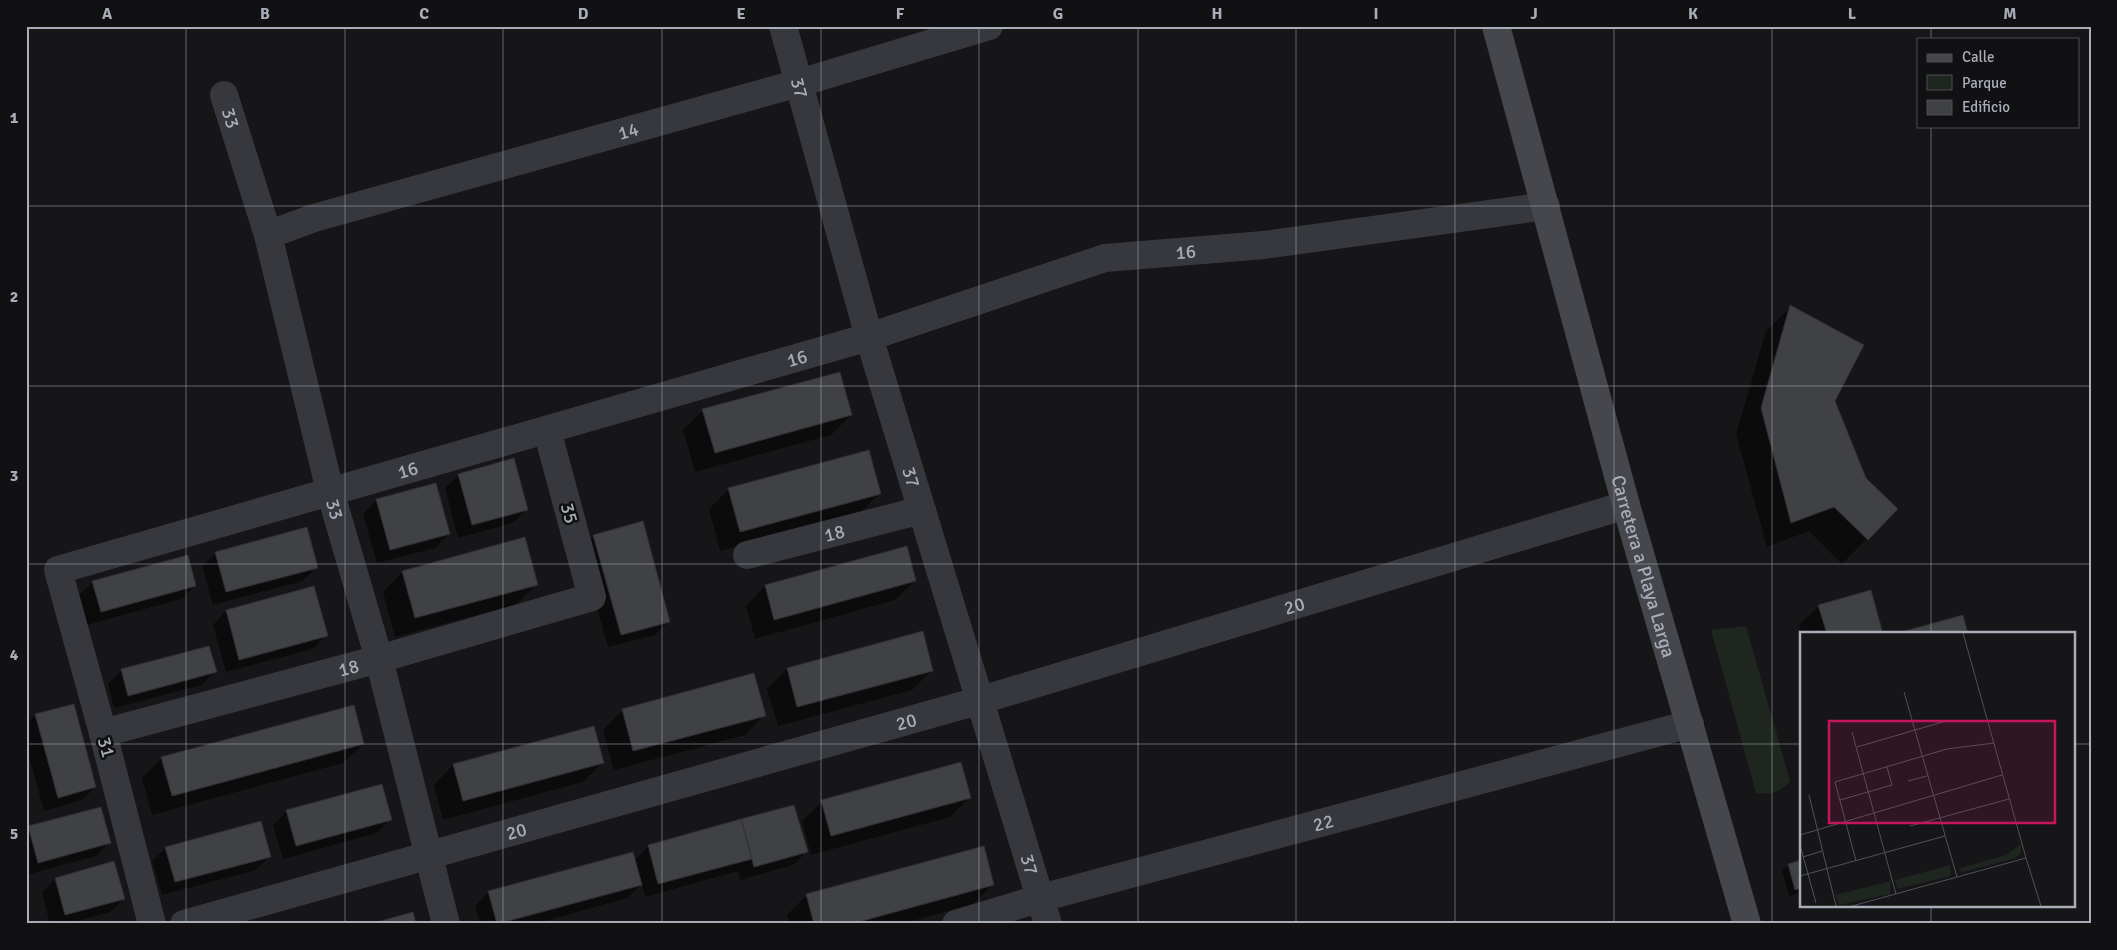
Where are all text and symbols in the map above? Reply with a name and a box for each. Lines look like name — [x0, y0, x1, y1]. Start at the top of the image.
text: A — [102, 4, 113, 24]
text: B — [260, 4, 270, 24]
text: C — [419, 4, 429, 24]
text: D — [578, 4, 589, 24]
text: E — [736, 4, 746, 24]
text: F — [896, 4, 905, 24]
text: G — [1053, 4, 1063, 24]
text: H — [1212, 4, 1222, 24]
text: I — [1373, 4, 1379, 24]
text: J — [1530, 4, 1538, 24]
text: K — [1688, 4, 1698, 24]
text: L — [1848, 4, 1857, 24]
text: M — [2003, 4, 2017, 24]
legend — [1917, 38, 2080, 128]
text: Calle — [1962, 48, 1995, 66]
text: Parque — [1962, 74, 2007, 92]
street label: 37 — [785, 75, 813, 101]
text: Edificio — [1962, 98, 2010, 116]
street label: 33 — [216, 105, 245, 132]
text: 1 — [10, 108, 19, 128]
street label: 14 — [615, 117, 641, 146]
street label: 16 — [1175, 240, 1197, 265]
text: 2 — [10, 287, 18, 307]
street label: 16 — [784, 344, 810, 373]
street label: 16 — [395, 456, 421, 485]
street label: 37 — [896, 464, 925, 491]
text: 3 — [10, 466, 18, 486]
street label: Carretera a Playa Larga — [1605, 472, 1680, 660]
street label: 33 — [320, 496, 349, 523]
street label: 35 — [555, 500, 583, 526]
street label: 18 — [821, 519, 847, 548]
street label: 20 — [1281, 592, 1308, 621]
inset map — [1800, 632, 2074, 908]
text: 4 — [10, 645, 19, 665]
street label: 18 — [336, 654, 362, 682]
street label: 20 — [893, 708, 919, 736]
street label: 31 — [92, 734, 120, 760]
street label: 22 — [1310, 809, 1336, 838]
street label: 20 — [503, 817, 530, 846]
text: 5 — [10, 824, 18, 844]
street label: 37 — [1014, 851, 1043, 878]

